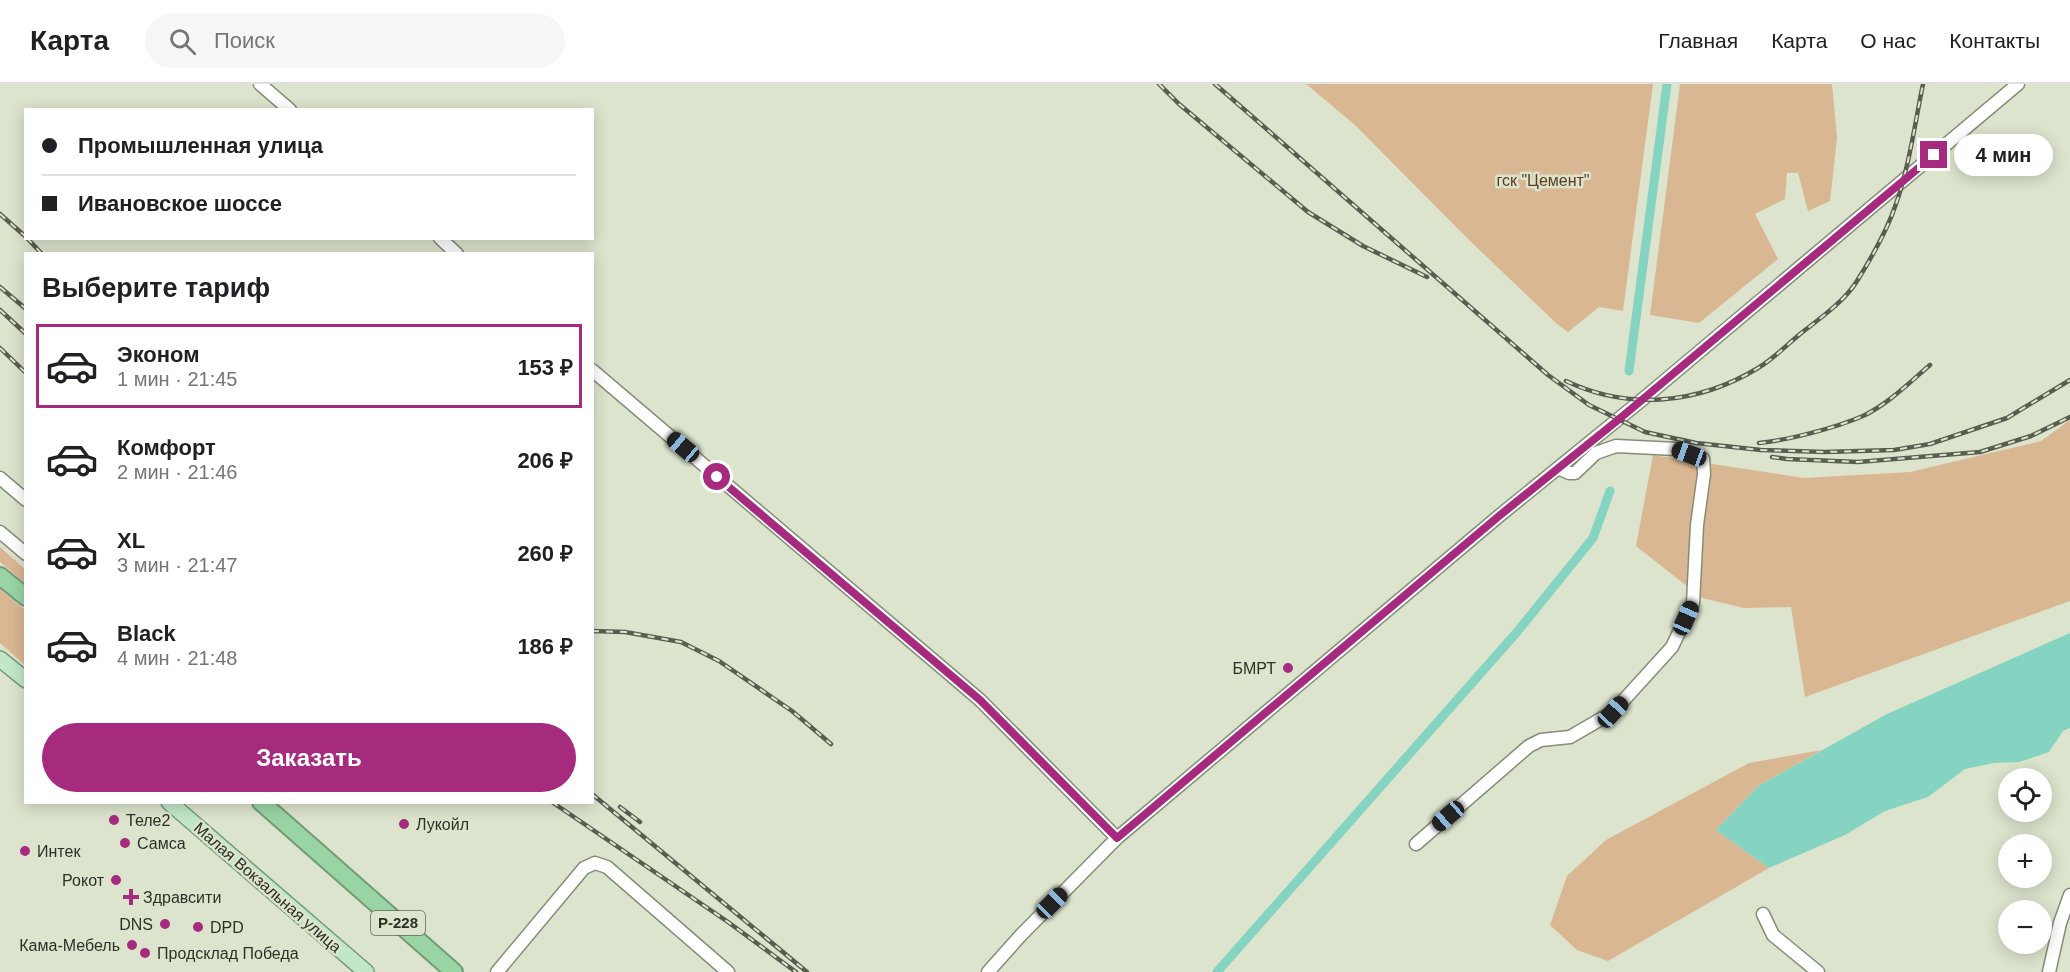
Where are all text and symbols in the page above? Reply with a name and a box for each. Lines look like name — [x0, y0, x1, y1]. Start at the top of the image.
search box — [145, 14, 565, 68]
text: Карта — [30, 25, 109, 56]
icon: search — [166, 25, 199, 58]
text: Поиск — [214, 28, 275, 53]
text: Главная — [1658, 29, 1738, 52]
text: Карта — [1771, 29, 1827, 52]
text: О нас — [1860, 29, 1916, 52]
text: Контакты — [1949, 29, 2040, 52]
text: Промышленная улица — [78, 133, 323, 158]
callout: 4 мин — [1955, 134, 2054, 176]
route end — [1920, 141, 1947, 168]
text: 4 мин — [1976, 144, 2031, 166]
park label: гск "Цемент" — [1496, 172, 1590, 189]
text: Ивановское шоссе — [78, 191, 282, 216]
text: Выберите тариф — [42, 273, 270, 303]
icon: car — [45, 339, 99, 393]
text: Эконом — [117, 342, 200, 367]
text: 153 ₽ — [517, 355, 573, 380]
text: 1 мин · 21:45 — [117, 368, 237, 390]
car — [663, 429, 703, 465]
icon: car — [45, 432, 99, 486]
text: Комфорт — [117, 435, 216, 460]
car — [1669, 439, 1709, 469]
text: 206 ₽ — [517, 448, 573, 473]
text: 2 мин · 21:46 — [117, 461, 237, 483]
route start — [703, 463, 730, 490]
icon: car — [45, 525, 99, 579]
text: XL — [117, 528, 145, 553]
text: 260 ₽ — [517, 541, 573, 566]
text: 3 мин · 21:47 — [117, 554, 237, 576]
car — [1670, 598, 1702, 638]
icon: car — [45, 618, 99, 672]
text: Black — [117, 621, 176, 646]
text: 186 ₽ — [517, 634, 573, 659]
text: 4 мин · 21:48 — [117, 647, 237, 669]
place label: БМРТ — [1232, 660, 1276, 677]
marker: БМРТ — [1281, 661, 1295, 675]
car — [1594, 693, 1632, 731]
button: Заказать — [42, 723, 576, 792]
map controls — [1998, 768, 2052, 954]
button: locate — [1998, 768, 2052, 822]
car — [1429, 797, 1467, 835]
place label: Теле2 — [126, 812, 170, 829]
marker: Теле2 — [107, 813, 121, 827]
place label: Лукойл — [416, 816, 469, 833]
marker: Лукойл — [397, 817, 411, 831]
street label: Малая Вокзальная улица — [191, 819, 345, 956]
button: + — [1998, 834, 2052, 888]
place label: Самса — [137, 835, 186, 852]
marker: Самса — [118, 836, 132, 850]
place label: Интек — [37, 843, 81, 860]
marker: Интек — [18, 844, 32, 858]
place label: Рокот — [62, 872, 105, 889]
marker: Рокот — [109, 873, 123, 887]
car — [1033, 884, 1071, 922]
place label: Здравсити — [143, 889, 221, 906]
marker: Здравсити — [124, 890, 138, 904]
button: − — [1998, 900, 2052, 954]
road number: Р-228 — [371, 911, 425, 935]
place label: DNS — [119, 916, 153, 933]
marker: DNS — [158, 917, 172, 931]
place label: DPD — [210, 919, 244, 936]
marker: DPD — [191, 920, 205, 934]
place label: Кама-Мебель — [19, 937, 120, 954]
marker: Кама-Мебель — [125, 938, 139, 952]
place label: Продсклад Победа — [157, 945, 299, 962]
marker: Продсклад Победа — [138, 946, 152, 960]

